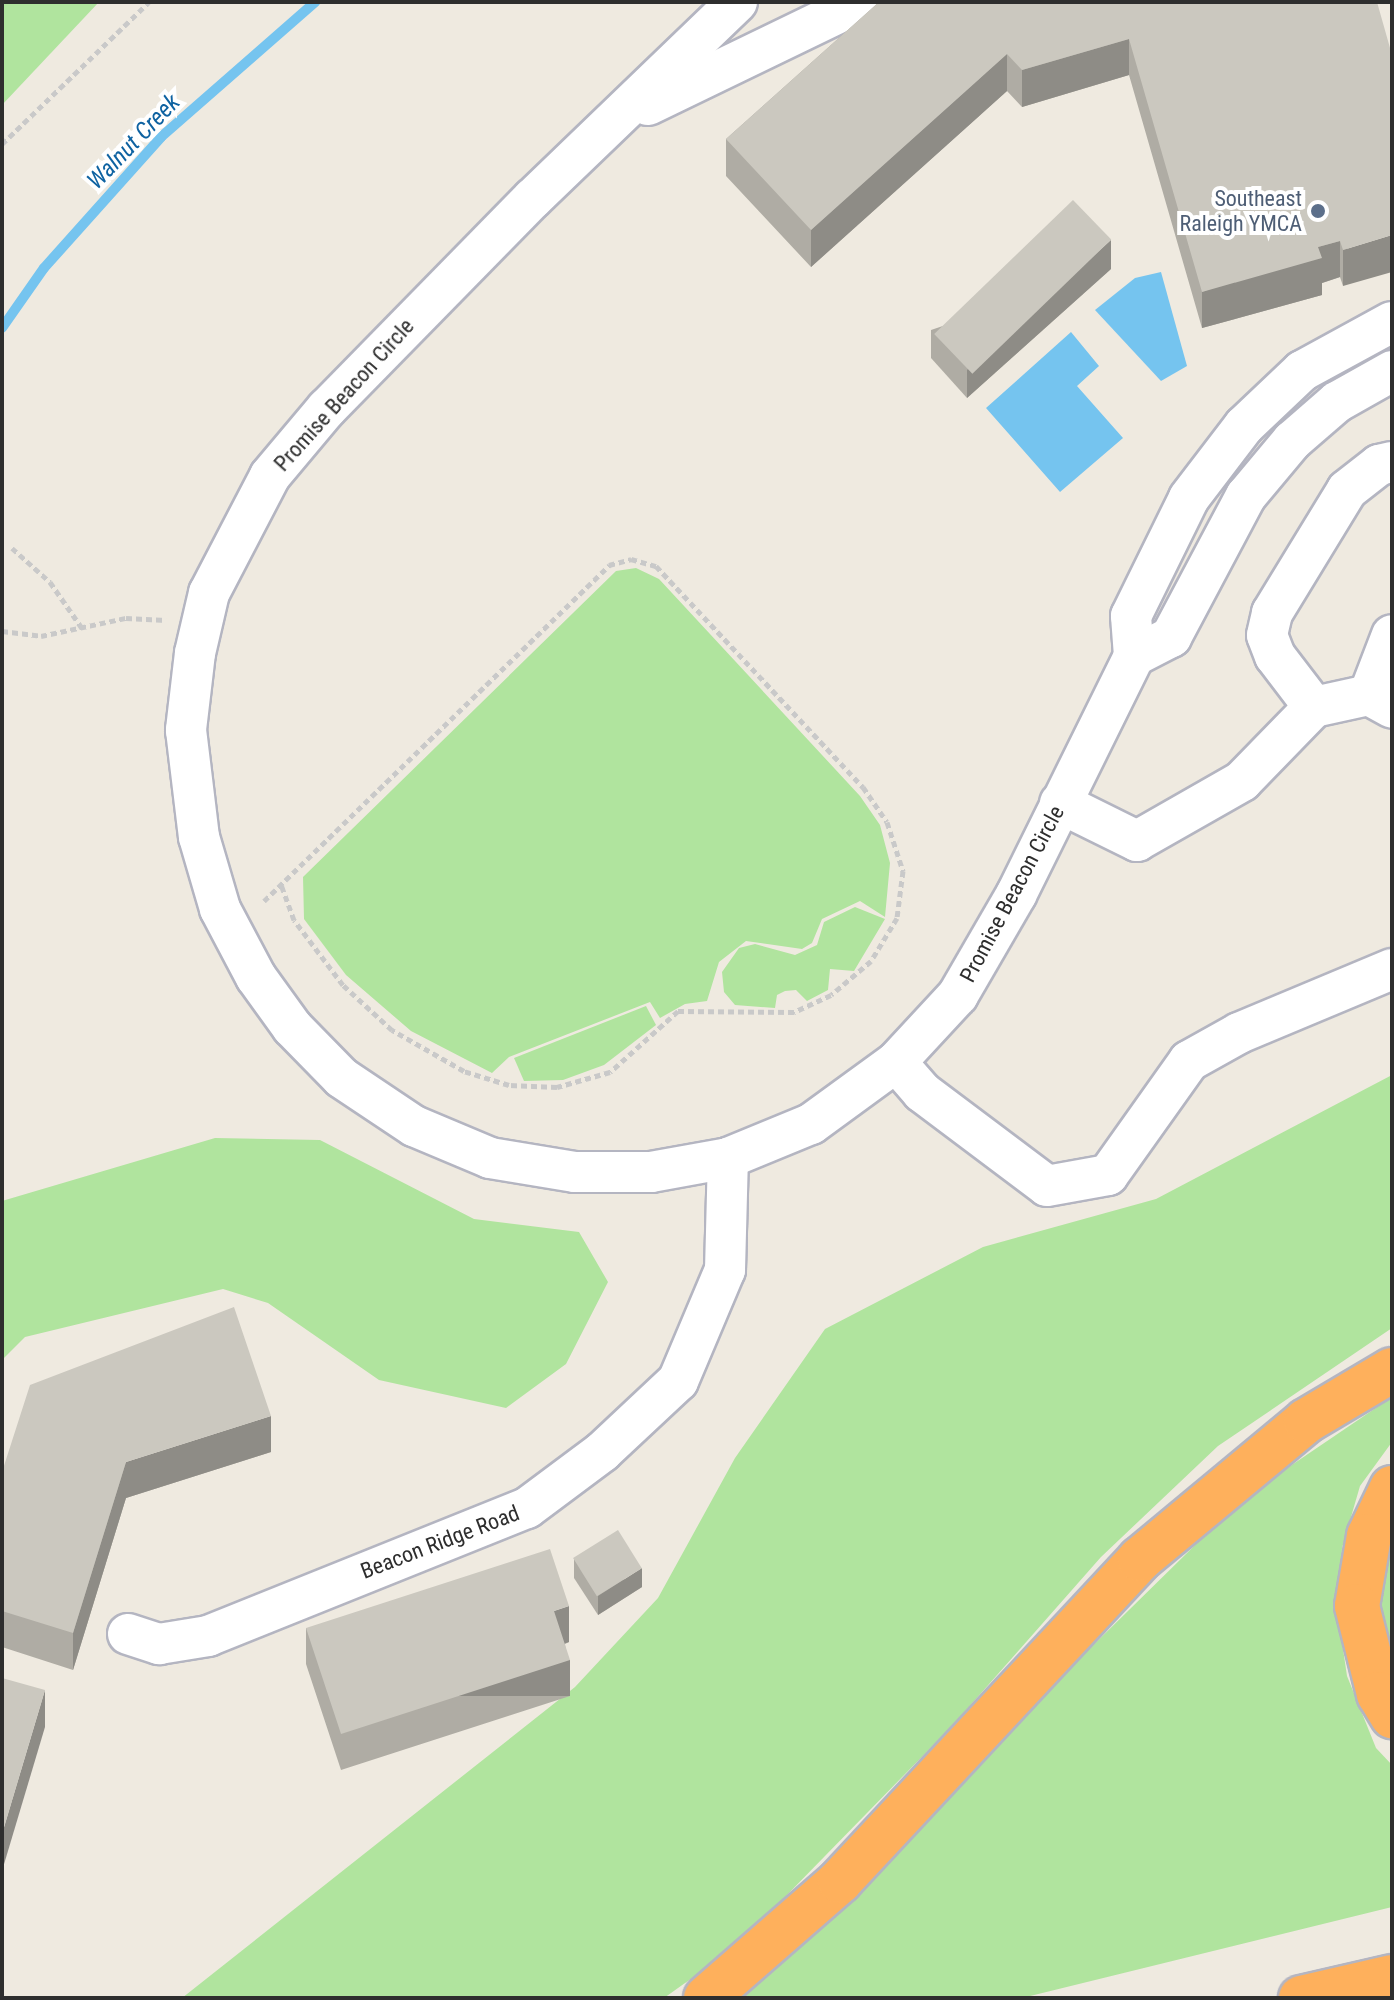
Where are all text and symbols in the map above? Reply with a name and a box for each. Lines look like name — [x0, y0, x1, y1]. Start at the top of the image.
water label: Walnut Creek — [82, 88, 186, 196]
place label: Southeast Raleigh YMCA — [1180, 185, 1302, 236]
marker: Southeast Raleigh YMCA — [1309, 202, 1327, 220]
street label: Promise Beacon Circle — [269, 313, 419, 477]
street label: Promise Beacon Circle — [954, 801, 1070, 987]
street label: Beacon Ridge Road — [357, 1500, 523, 1584]

